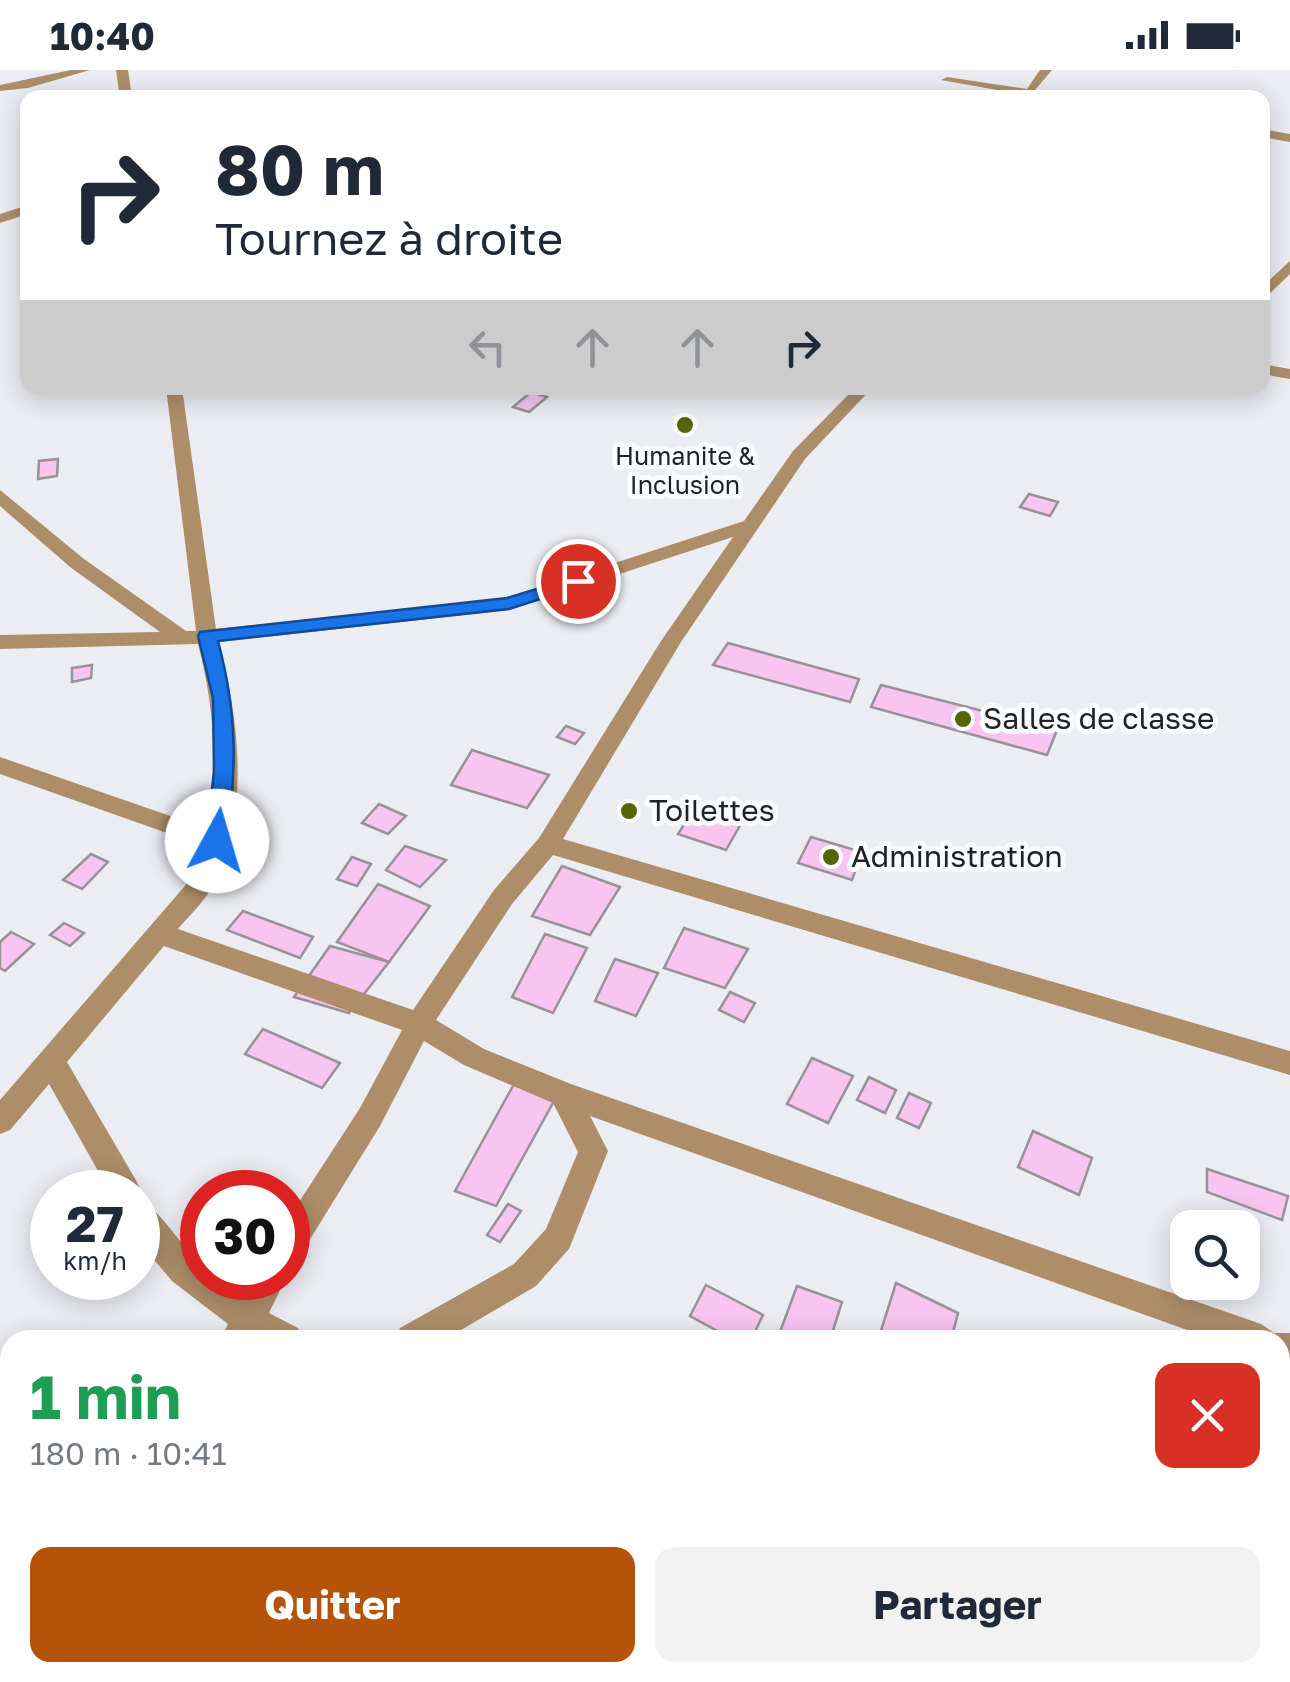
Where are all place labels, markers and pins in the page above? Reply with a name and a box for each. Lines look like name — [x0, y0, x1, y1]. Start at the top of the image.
marker: Humanite & Inclusion — [674, 414, 696, 436]
place label: Humanite & Inclusion — [615, 440, 755, 500]
pin — [536, 539, 621, 624]
place label: Salles de classe — [983, 700, 1214, 736]
marker: Salles de classe — [952, 708, 974, 730]
place label: Toilettes — [649, 792, 775, 828]
marker: Toilettes — [618, 800, 640, 822]
place label: Administration — [851, 838, 1063, 874]
marker: Administration — [820, 846, 842, 868]

